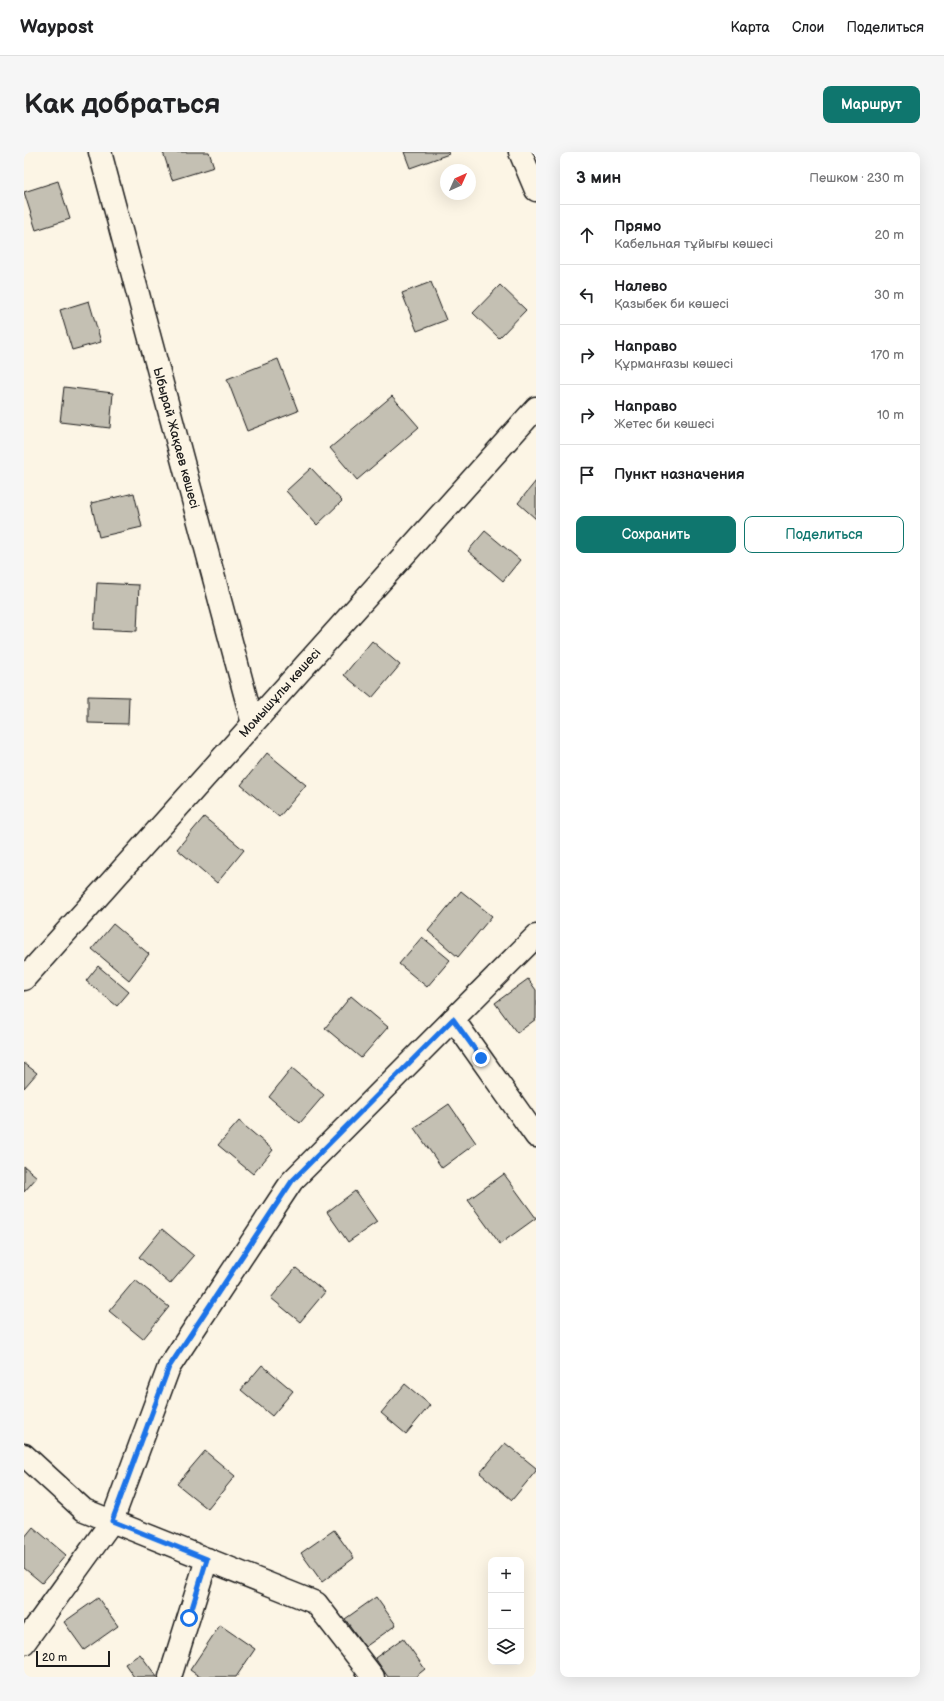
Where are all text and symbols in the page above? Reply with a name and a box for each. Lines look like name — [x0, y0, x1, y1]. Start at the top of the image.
text: Waypost — [20, 16, 94, 39]
text: Карта — [730, 19, 770, 36]
text: Слои — [792, 19, 824, 36]
text: Поделиться — [846, 19, 924, 36]
button: Маршрут — [823, 86, 920, 123]
text: Как добраться — [24, 88, 221, 121]
north arrow — [440, 164, 476, 200]
text: 3 мин — [576, 168, 621, 188]
text: Пешком · 230 m — [809, 170, 904, 186]
text: Прямо — [614, 217, 661, 236]
icon: ahead — [576, 224, 598, 246]
text: 20 m — [874, 227, 904, 243]
text: Кабельная тұйығы көшесі — [614, 236, 773, 252]
text: Налево — [614, 277, 667, 296]
icon: left — [576, 284, 598, 306]
text: 30 m — [874, 287, 904, 303]
text: Қазыбек би көшесі — [614, 296, 729, 312]
text: Направо — [614, 337, 677, 356]
icon: right — [576, 344, 598, 366]
text: 170 m — [871, 347, 904, 363]
text: Құрманғазы көшесі — [614, 356, 733, 372]
street label: Ыбырай Жақаев көшесі — [149, 366, 203, 510]
text: Направо — [614, 397, 677, 416]
icon: right — [576, 404, 598, 426]
text: 10 m — [877, 407, 904, 423]
text: Жетес би көшесі — [614, 416, 714, 432]
icon: arrive — [576, 464, 598, 486]
text: Пункт назначения — [614, 465, 745, 484]
button: Сохранить — [576, 516, 736, 553]
button: Поделиться — [744, 516, 904, 553]
street label: Момышұлы көшесі — [236, 645, 324, 741]
route end — [472, 1049, 490, 1067]
map controls — [488, 1557, 524, 1665]
button: + — [488, 1557, 524, 1593]
button: − — [488, 1593, 524, 1629]
route start — [180, 1609, 198, 1627]
button: layers — [488, 1629, 524, 1665]
scale bar — [36, 1649, 110, 1668]
text: 20 m — [42, 1651, 67, 1664]

